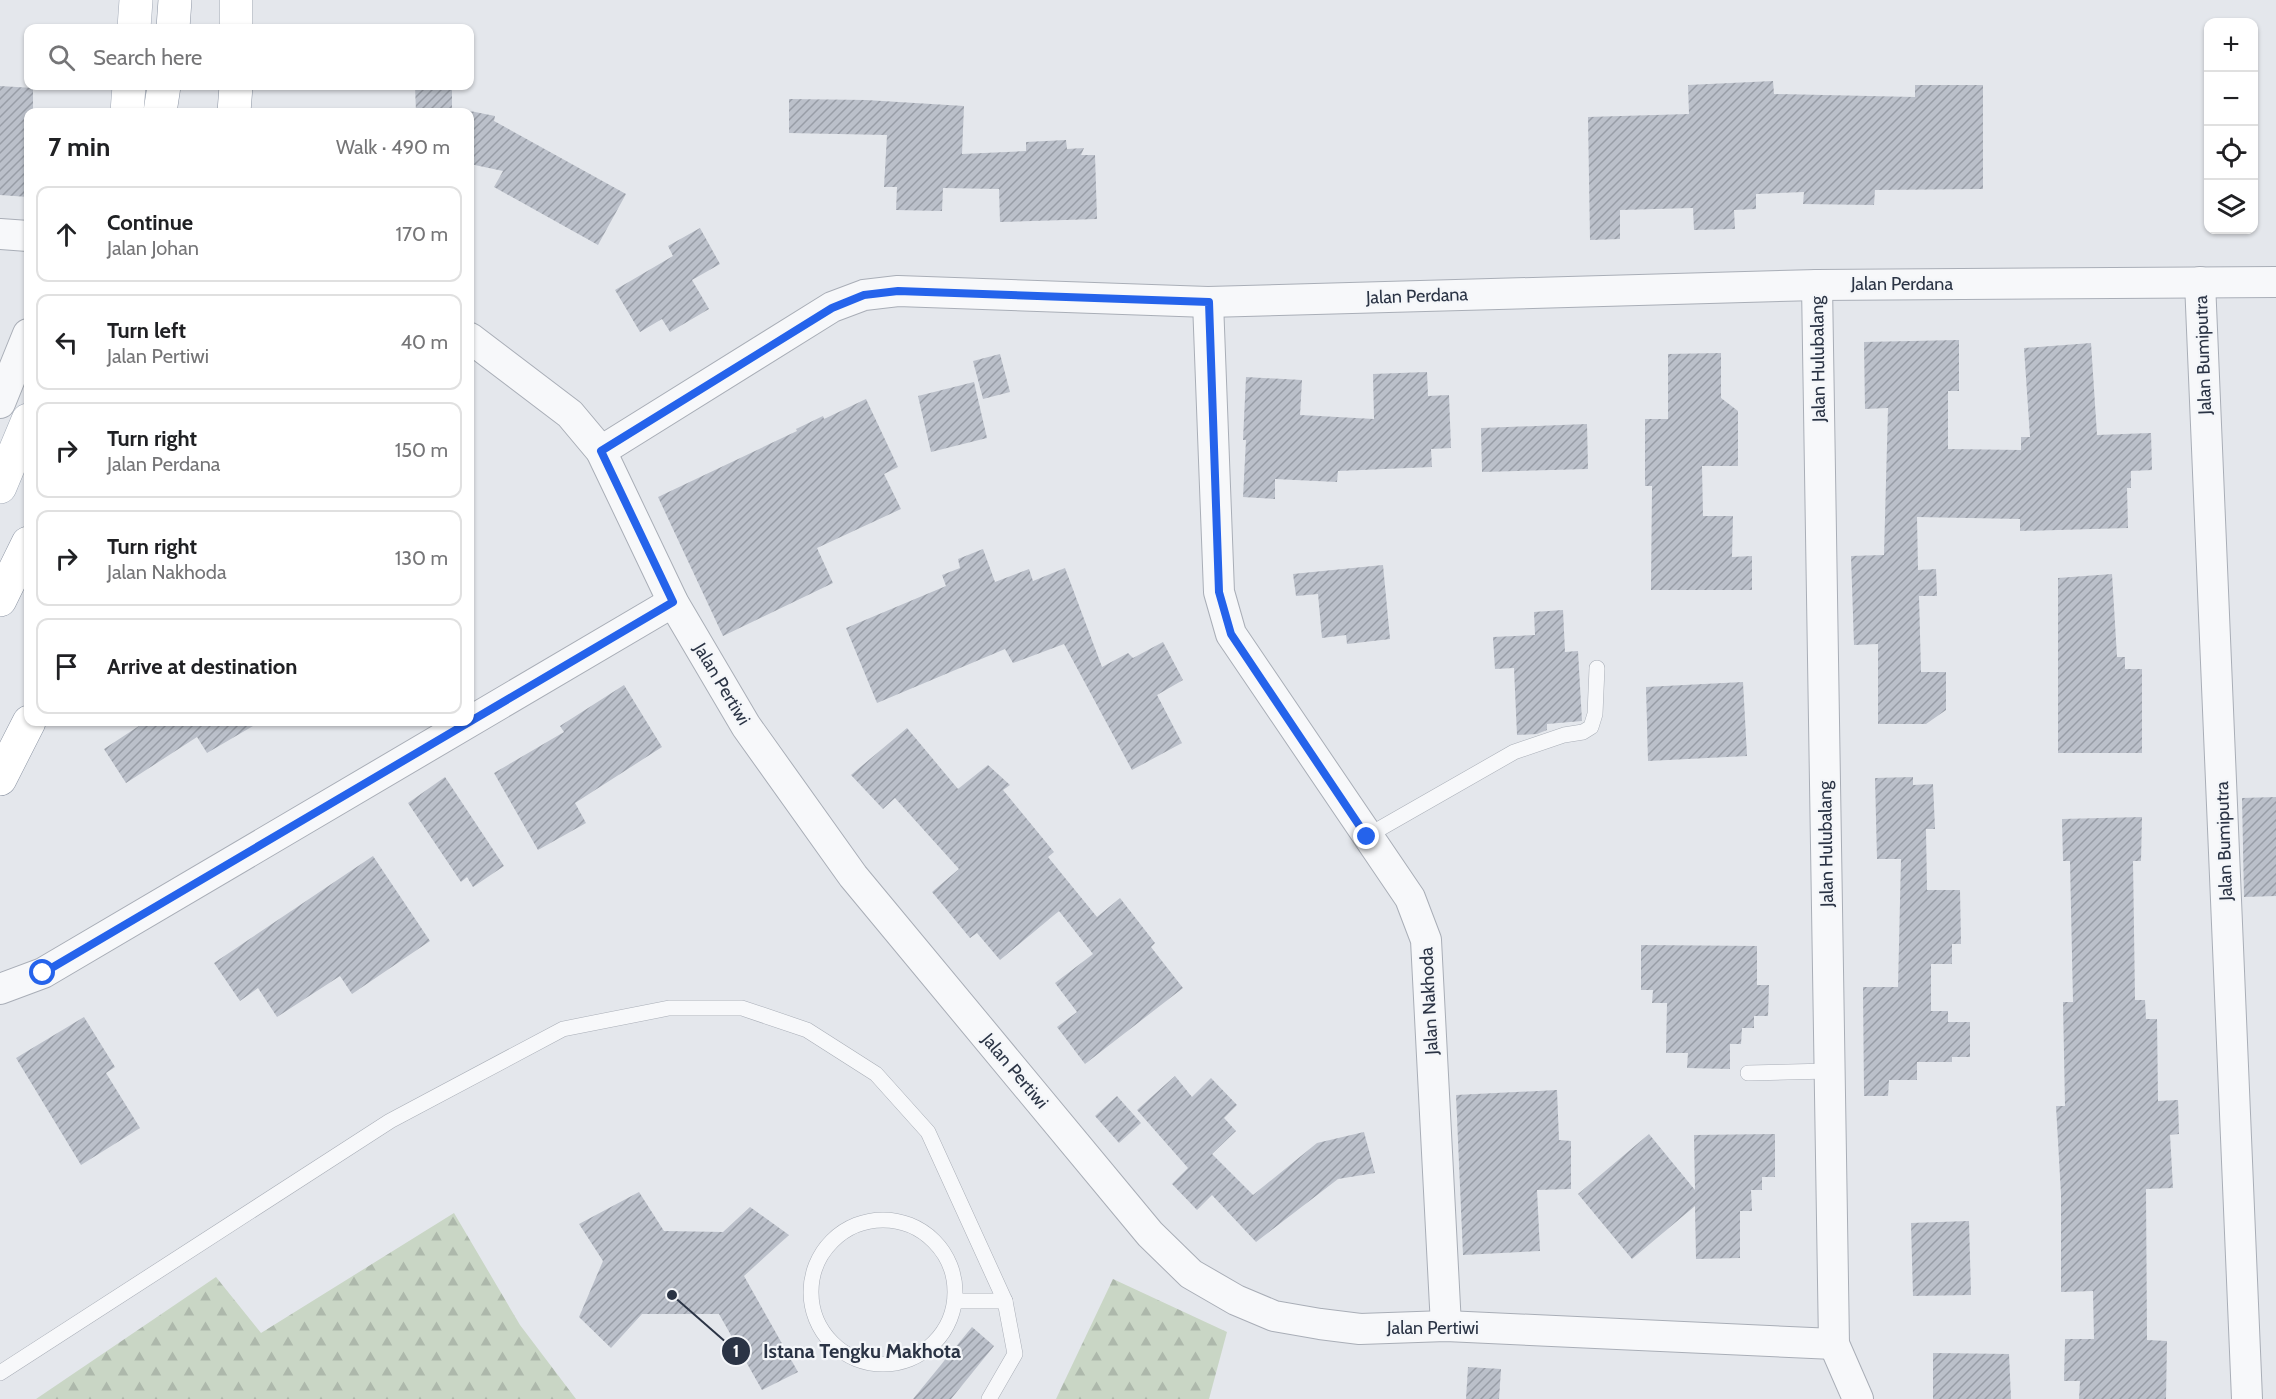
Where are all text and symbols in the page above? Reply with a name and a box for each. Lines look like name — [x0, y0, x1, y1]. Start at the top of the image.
map controls — [2204, 18, 2258, 234]
button: + — [2204, 18, 2258, 72]
search box — [24, 24, 474, 90]
icon: search — [45, 41, 78, 74]
text: Search here — [93, 44, 202, 71]
button: − — [2204, 72, 2258, 126]
button: locate — [2204, 126, 2258, 180]
text: 7 min — [48, 131, 110, 163]
text: Walk · 490 m — [336, 135, 450, 159]
button: layers — [2204, 180, 2258, 234]
text: Continue — [107, 209, 193, 236]
icon: ahead — [50, 218, 83, 251]
text: 170 m — [396, 222, 448, 246]
text: Jalan Johan — [107, 236, 199, 260]
street label: Jalan Perdana — [1850, 273, 1953, 295]
street label: Jalan Perdana — [1365, 283, 1469, 309]
street label: Jalan Hulubalang — [1806, 295, 1830, 423]
street label: Jalan Bumiputra — [2190, 295, 2216, 416]
text: Turn left — [107, 317, 186, 344]
icon: left — [50, 326, 83, 359]
text: 40 m — [400, 330, 448, 354]
text: Jalan Pertiwi — [107, 344, 209, 368]
text: Turn right — [107, 425, 197, 452]
icon: right — [50, 434, 83, 467]
text: 150 m — [395, 438, 448, 462]
text: Jalan Perdana — [107, 452, 220, 476]
text: Turn right — [107, 533, 197, 560]
icon: right — [50, 542, 83, 575]
text: 130 m — [395, 546, 448, 570]
text: Jalan Nakhoda — [107, 560, 226, 584]
street label: Jalan Pertiwi — [688, 638, 755, 729]
icon: arrive — [50, 650, 83, 683]
text: Arrive at destination — [107, 653, 297, 680]
street label: Jalan Hulubalang — [1814, 780, 1838, 908]
street label: Jalan Bumiputra — [2211, 781, 2237, 902]
route end — [1353, 823, 1379, 849]
street label: Jalan Nakhoda — [1415, 946, 1443, 1056]
route start — [29, 959, 55, 985]
street label: Jalan Pertiwi — [976, 1028, 1053, 1113]
street label: Jalan Pertiwi — [1386, 1317, 1479, 1339]
callout: Istana Tengku Makhota — [721, 1332, 973, 1370]
text: Istana Tengku Makhota — [763, 1339, 961, 1363]
text: 1 — [733, 1340, 739, 1362]

